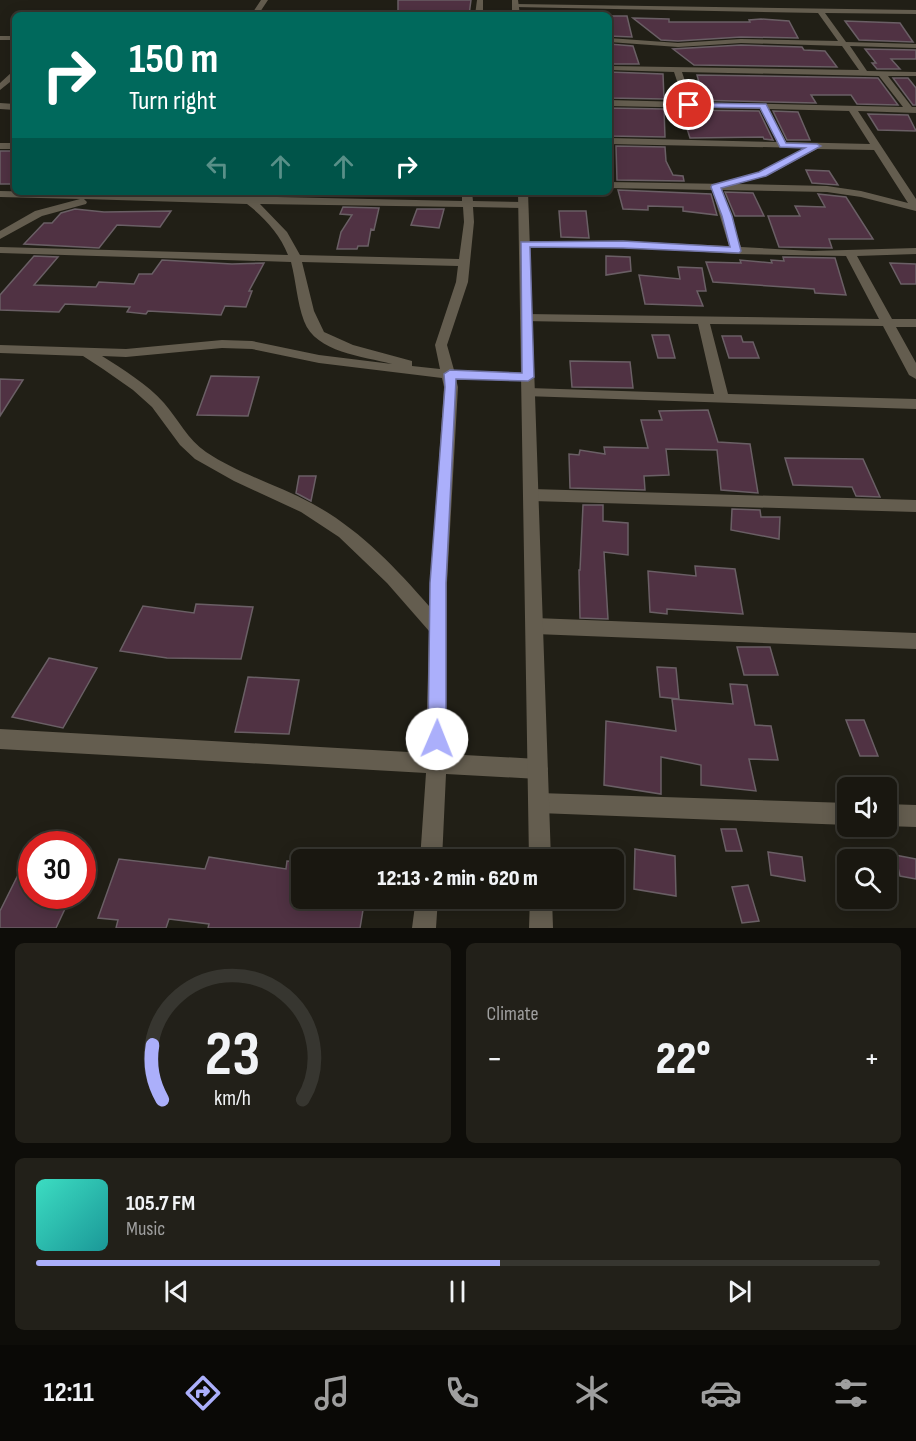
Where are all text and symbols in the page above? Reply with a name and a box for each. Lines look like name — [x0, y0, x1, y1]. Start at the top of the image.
text: 150 m — [129, 34, 218, 85]
icon: right — [30, 36, 108, 114]
pin — [663, 79, 714, 130]
text: Turn right — [129, 85, 216, 117]
icon: arrive — [672, 88, 705, 121]
icon: left — [201, 150, 234, 183]
icon: ahead — [264, 150, 297, 183]
icon: ahead — [327, 150, 360, 183]
icon: right — [390, 150, 423, 183]
position arrow — [405, 707, 469, 771]
map controls — [837, 777, 897, 909]
button: sound — [837, 777, 897, 837]
speed limit sign: 30 — [18, 831, 96, 909]
button: search — [837, 849, 897, 909]
text: 12:13 · 2 min · 620 m — [377, 865, 538, 892]
text: Climate — [487, 1002, 539, 1026]
text: 23 — [205, 1018, 260, 1093]
text: 22° — [656, 1032, 711, 1087]
text: − — [487, 1039, 503, 1079]
text: + — [864, 1039, 880, 1079]
text: km/h — [214, 1086, 251, 1111]
text: 105.7 FM — [126, 1190, 195, 1217]
text: Music — [126, 1217, 165, 1241]
icon: previous — [160, 1275, 193, 1308]
icon: pause — [441, 1275, 474, 1308]
icon: next — [723, 1275, 756, 1308]
icon: directions — [182, 1372, 224, 1414]
icon: music — [311, 1372, 353, 1414]
icon: phone — [441, 1372, 483, 1414]
icon: climate — [571, 1372, 613, 1414]
icon: car — [700, 1372, 742, 1414]
icon: filters — [830, 1372, 872, 1414]
text: 12:11 — [44, 1377, 94, 1409]

